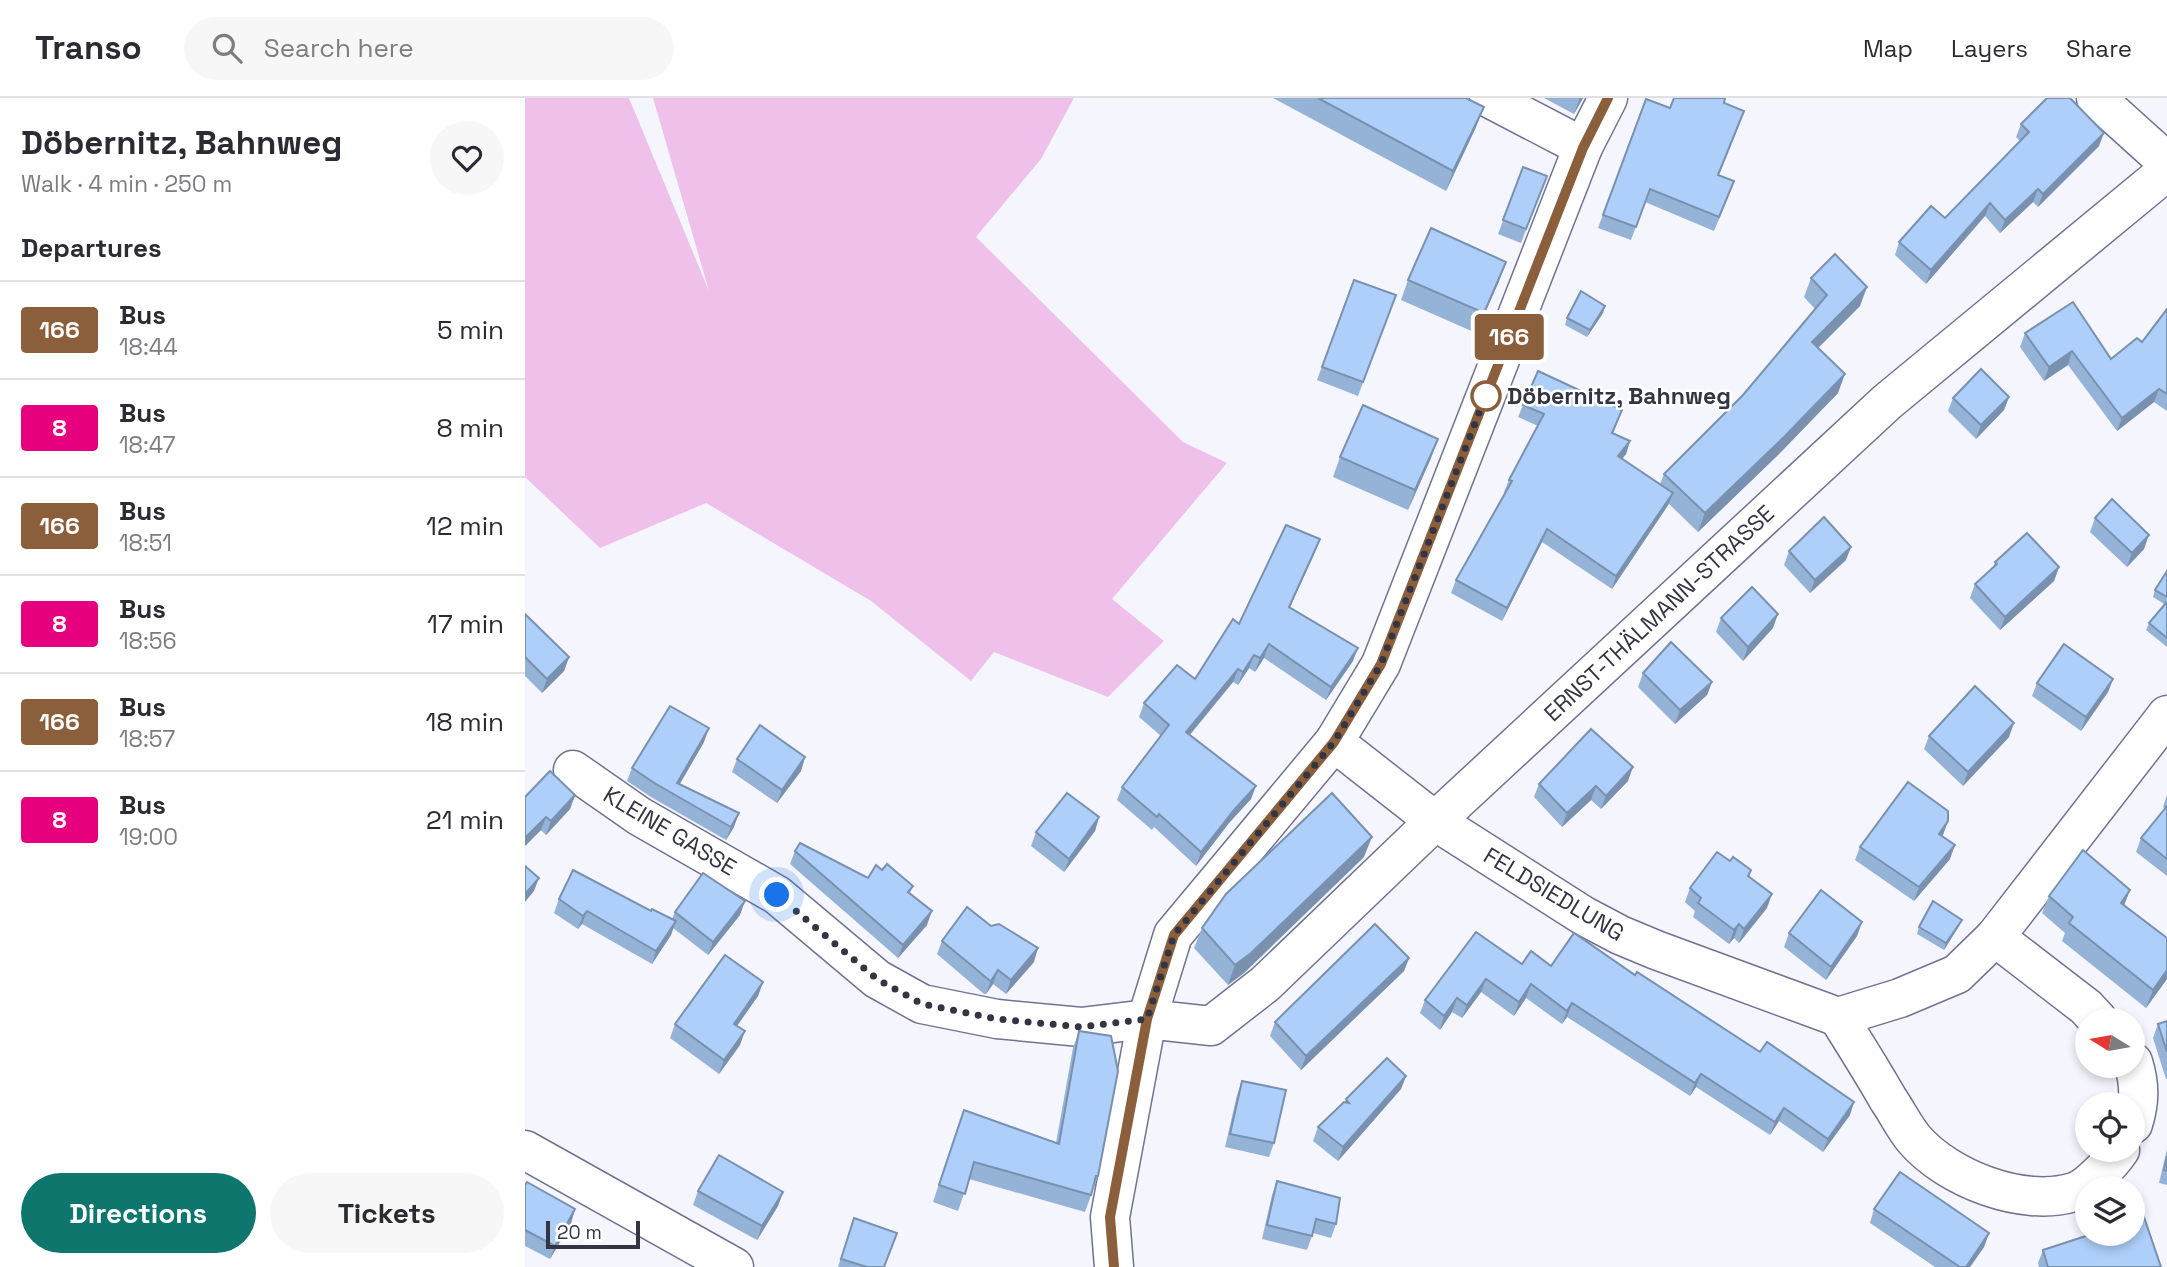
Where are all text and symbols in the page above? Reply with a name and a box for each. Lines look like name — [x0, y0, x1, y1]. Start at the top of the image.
search box — [184, 17, 674, 80]
text: Transo — [35, 27, 142, 69]
icon: search — [208, 29, 246, 67]
text: Search here — [264, 31, 414, 65]
text: Map — [1863, 33, 1913, 64]
text: Layers — [1951, 33, 2028, 64]
text: Share — [2066, 33, 2132, 64]
button: heart — [430, 121, 504, 195]
text: Döbernitz, Bahnweg — [21, 122, 342, 164]
text: Walk · 4 min · 250 m — [21, 169, 232, 199]
text: Departures — [21, 231, 162, 265]
text: Bus — [119, 298, 166, 332]
text: 5 min — [437, 313, 504, 347]
text: 166 — [39, 314, 80, 345]
line badge: 166 — [1469, 314, 1549, 360]
text: 166 — [1489, 321, 1529, 352]
text: 18:44 — [119, 332, 178, 362]
marker: Döbernitz, Bahnweg — [1471, 381, 1501, 411]
place label: Döbernitz, Bahnweg — [1507, 381, 1731, 411]
text: Bus — [119, 396, 166, 430]
text: 8 min — [436, 411, 504, 445]
text: 8 — [52, 412, 67, 443]
text: 18:47 — [119, 430, 175, 460]
text: Bus — [119, 494, 166, 528]
street label: ERNST-THÄLMANN-STRASSE — [1537, 498, 1781, 728]
text: 12 min — [426, 509, 504, 543]
text: 166 — [39, 510, 80, 541]
text: 18:51 — [119, 528, 172, 558]
text: Bus — [119, 592, 166, 626]
text: 17 min — [427, 607, 504, 641]
text: 8 — [52, 608, 67, 639]
text: 18:56 — [119, 626, 177, 656]
text: Bus — [119, 690, 166, 724]
text: 18 min — [426, 705, 504, 739]
text: 166 — [39, 706, 80, 737]
text: 18:57 — [119, 724, 175, 754]
street label: KLEINE GASSE — [598, 780, 742, 882]
text: Bus — [119, 788, 166, 822]
text: 21 min — [426, 803, 504, 837]
text: 8 — [52, 804, 67, 835]
text: 19:00 — [119, 822, 178, 852]
street label: FELDSIEDLUNG — [1478, 840, 1630, 948]
your location — [759, 877, 794, 912]
north arrow — [2075, 1008, 2145, 1078]
map controls — [2075, 1008, 2145, 1246]
button: locate — [2075, 1092, 2145, 1162]
button: Directions — [21, 1173, 256, 1253]
button: Tickets — [270, 1173, 504, 1253]
button: layers — [2075, 1176, 2145, 1246]
scale bar — [546, 1218, 641, 1250]
text: 20 m — [557, 1220, 602, 1245]

